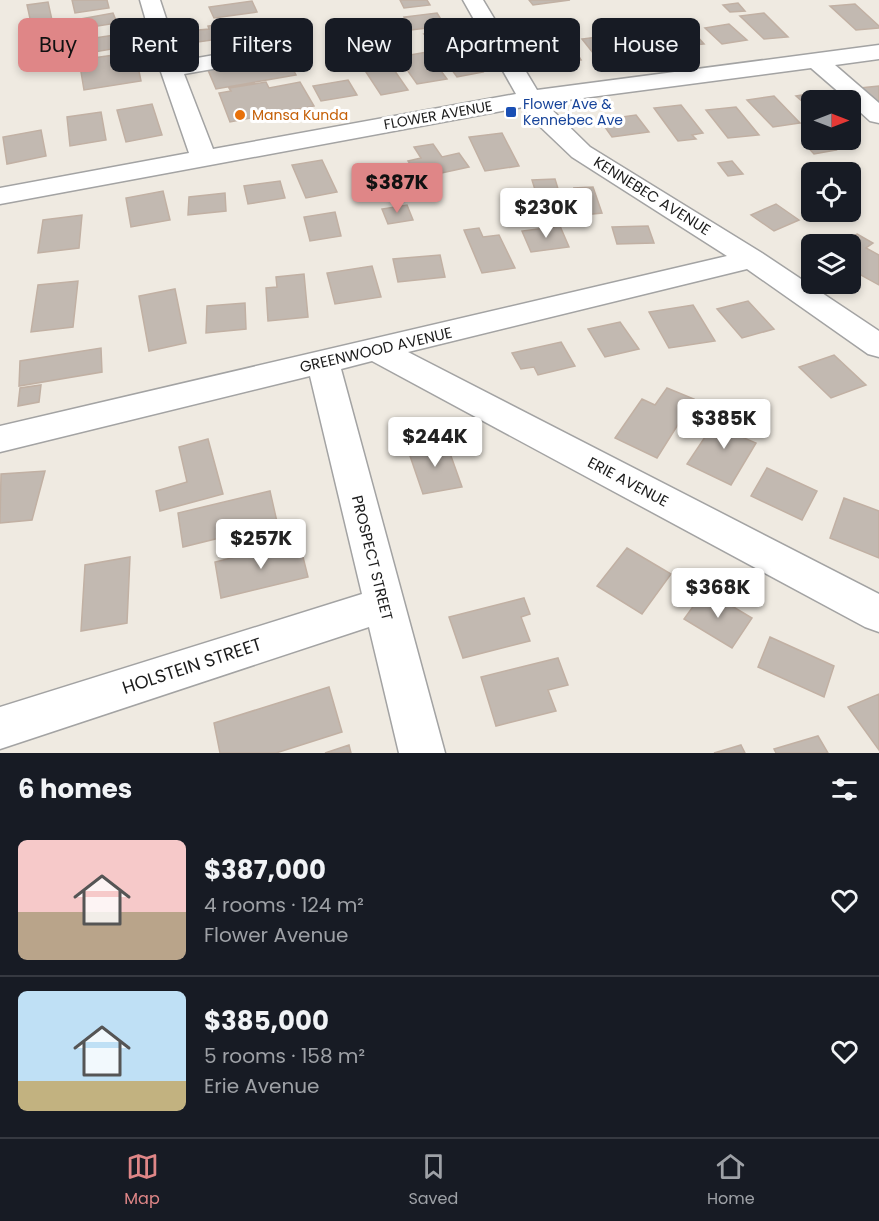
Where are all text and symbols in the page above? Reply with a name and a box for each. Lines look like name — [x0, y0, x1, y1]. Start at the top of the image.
chip: Buy — [18, 18, 98, 72]
chip: Rent — [110, 18, 199, 72]
chip: Filters — [211, 18, 313, 72]
chip: New — [325, 18, 412, 72]
chip: Apartment — [424, 18, 580, 72]
chip: House — [592, 18, 700, 72]
north arrow — [801, 90, 861, 150]
map controls — [801, 90, 861, 294]
place label: Flower Ave & Kennebec Ave — [523, 94, 623, 130]
street label: FLOWER AVENUE — [382, 96, 494, 134]
place label: Mansa Kunda — [252, 105, 348, 125]
marker: Flower Ave & Kennebec Ave — [504, 105, 518, 119]
marker: Mansa Kunda — [233, 108, 247, 122]
street label: KENNEBEC AVENUE — [590, 151, 715, 240]
button: locate — [801, 162, 861, 222]
pin: $387K — [355, 163, 439, 214]
text: $387K — [366, 168, 428, 196]
pin: $230K — [504, 188, 588, 239]
text: $230K — [514, 193, 578, 221]
button: layers — [801, 234, 861, 294]
street label: GREENWOOD AVENUE — [298, 322, 454, 377]
pin: $385K — [682, 399, 766, 450]
text: $385K — [691, 404, 757, 432]
pin: $244K — [393, 417, 477, 468]
text: $244K — [402, 422, 468, 450]
street label: ERIE AVENUE — [584, 452, 672, 512]
street label: PROSPECT STREET — [347, 493, 398, 623]
pin: $257K — [219, 519, 303, 570]
text: $257K — [230, 524, 292, 552]
pin: $368K — [676, 568, 760, 619]
text: $368K — [686, 573, 750, 601]
street label: HOLSTEIN STREET — [119, 631, 265, 700]
text: 6 homes — [18, 771, 132, 807]
icon: filters — [828, 773, 861, 806]
text: $387,000 — [204, 852, 326, 888]
icon: home — [66, 864, 138, 936]
icon: heart — [828, 884, 861, 917]
text: 4 rooms · 124 m² — [204, 891, 364, 919]
text: Flower Avenue — [204, 921, 349, 949]
text: $385,000 — [204, 1003, 329, 1039]
icon: home — [66, 1015, 138, 1087]
icon: heart — [828, 1035, 861, 1068]
text: 5 rooms · 158 m² — [204, 1042, 365, 1070]
text: Erie Avenue — [204, 1072, 319, 1100]
tab: Map — [124, 1150, 160, 1211]
tab: Saved — [408, 1150, 458, 1211]
tab: Home — [707, 1150, 755, 1211]

